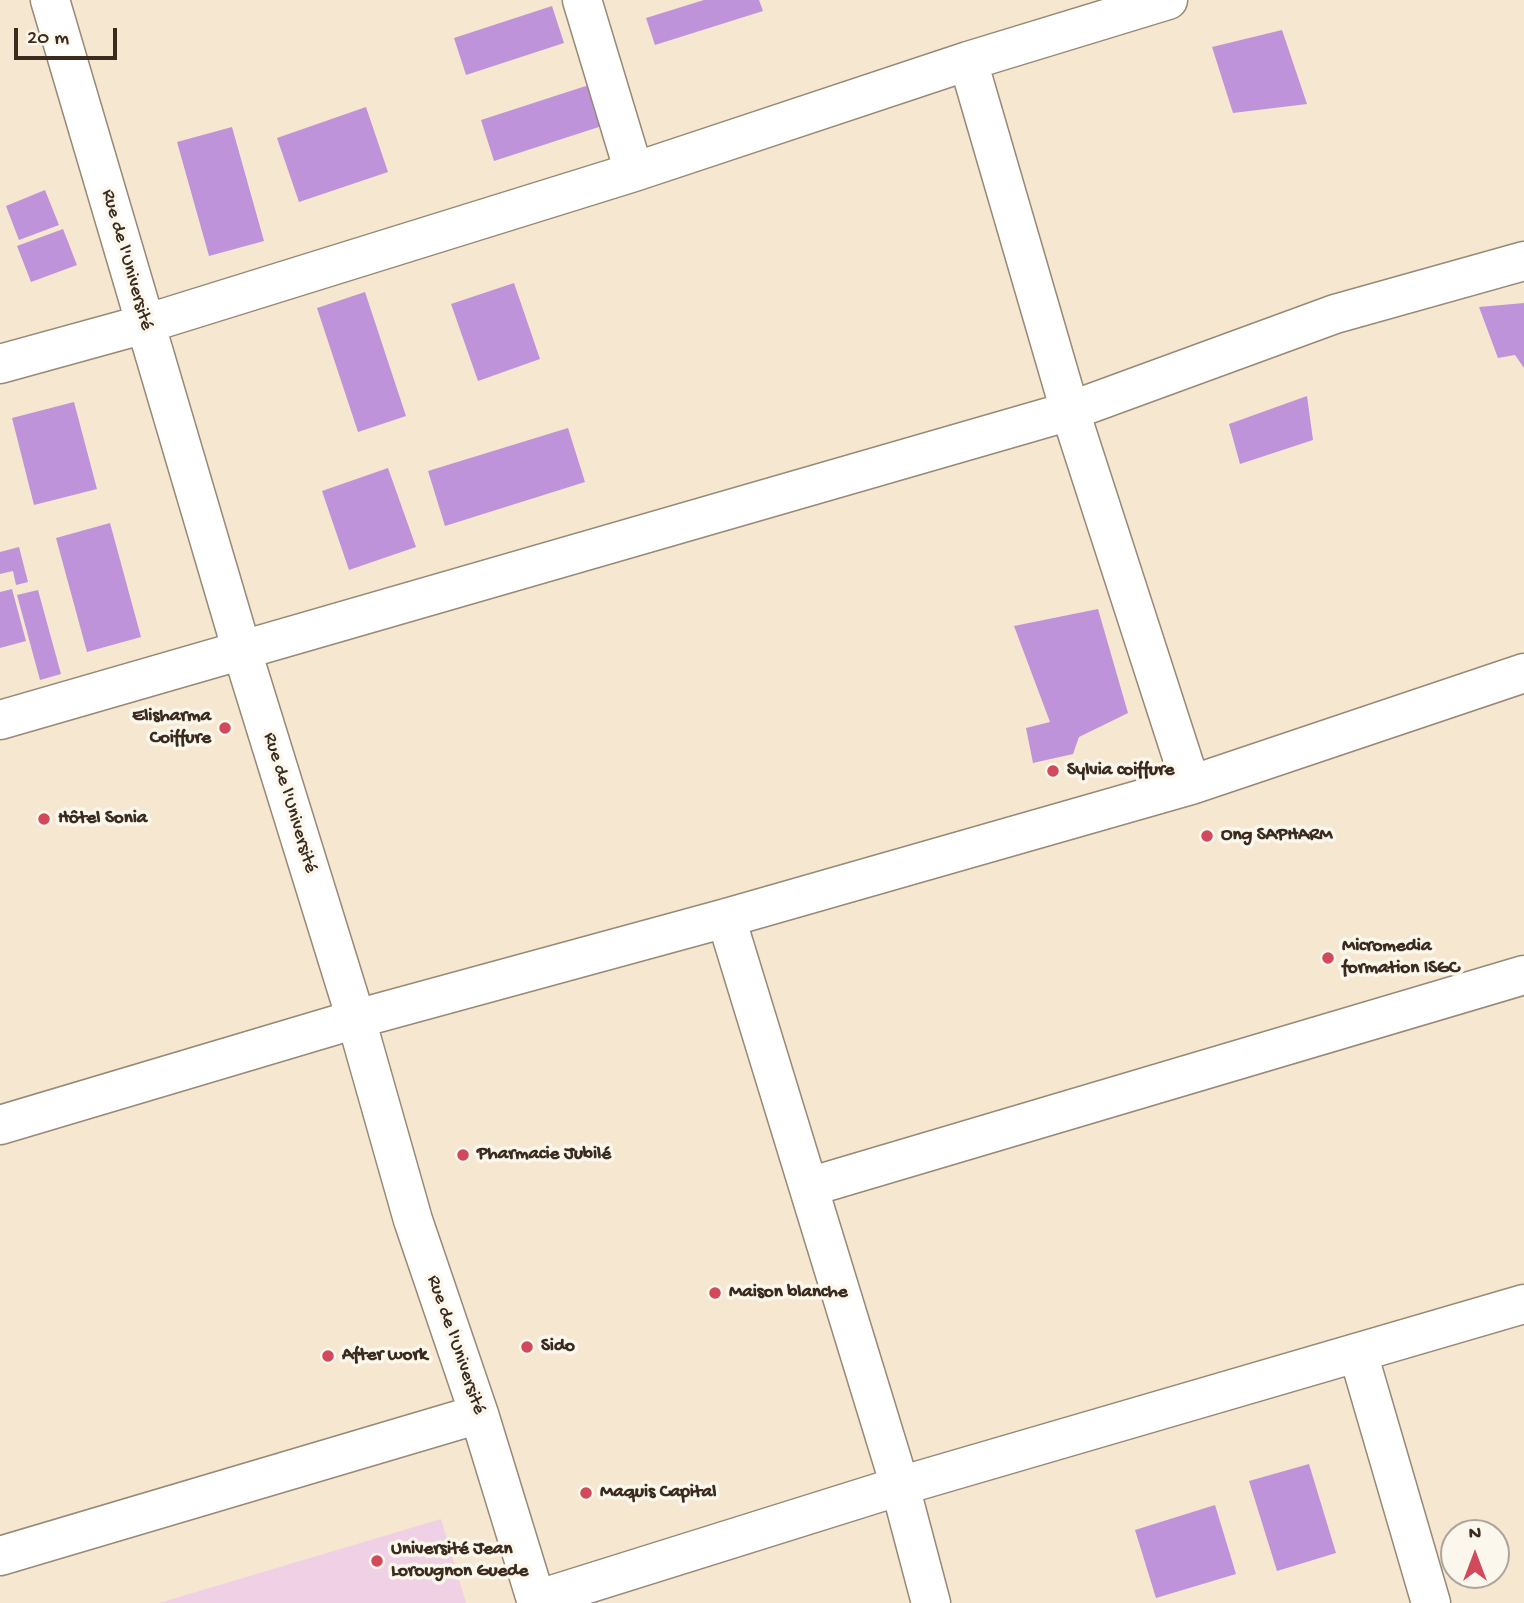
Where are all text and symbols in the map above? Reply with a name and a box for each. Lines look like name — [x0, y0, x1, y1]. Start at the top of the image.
scale bar — [18, 14, 121, 58]
text: 20 m — [27, 27, 69, 52]
street label: Rue de l'Université — [95, 187, 157, 333]
place label: Elisharma Coiffure — [132, 706, 211, 750]
marker: Elisharma Coiffure — [217, 720, 233, 736]
street label: Rue de l'Université — [257, 730, 321, 876]
place label: Sylvia coiffure — [1067, 760, 1174, 782]
marker: Sylvia coiffure — [1045, 763, 1061, 779]
place label: Hôtel Sonia — [58, 808, 147, 830]
marker: Hôtel Sonia — [36, 811, 52, 827]
place label: Ong SAPHARM — [1221, 825, 1332, 847]
marker: Ong SAPHARM — [1199, 828, 1215, 844]
place label: Micromedia formation ISGC — [1342, 936, 1459, 980]
marker: Micromedia formation ISGC — [1320, 950, 1336, 966]
place label: Pharmacie Jubilé — [477, 1144, 611, 1166]
marker: Pharmacie Jubilé — [455, 1147, 471, 1163]
street label: Rue de l'Université — [421, 1273, 489, 1417]
place label: Maison blanche — [729, 1282, 847, 1304]
marker: Maison blanche — [707, 1285, 723, 1301]
place label: Sido — [541, 1336, 575, 1358]
marker: Sido — [519, 1339, 535, 1355]
place label: After work — [342, 1345, 428, 1367]
marker: After work — [320, 1348, 336, 1364]
place label: Maquis Capital — [600, 1482, 716, 1504]
marker: Maquis Capital — [578, 1485, 594, 1501]
north arrow — [1440, 1519, 1510, 1589]
text: N — [1469, 1523, 1481, 1546]
place label: Université Jean Lorougnon Guede — [391, 1539, 528, 1583]
marker: Université Jean Lorougnon Guede — [369, 1553, 385, 1569]

